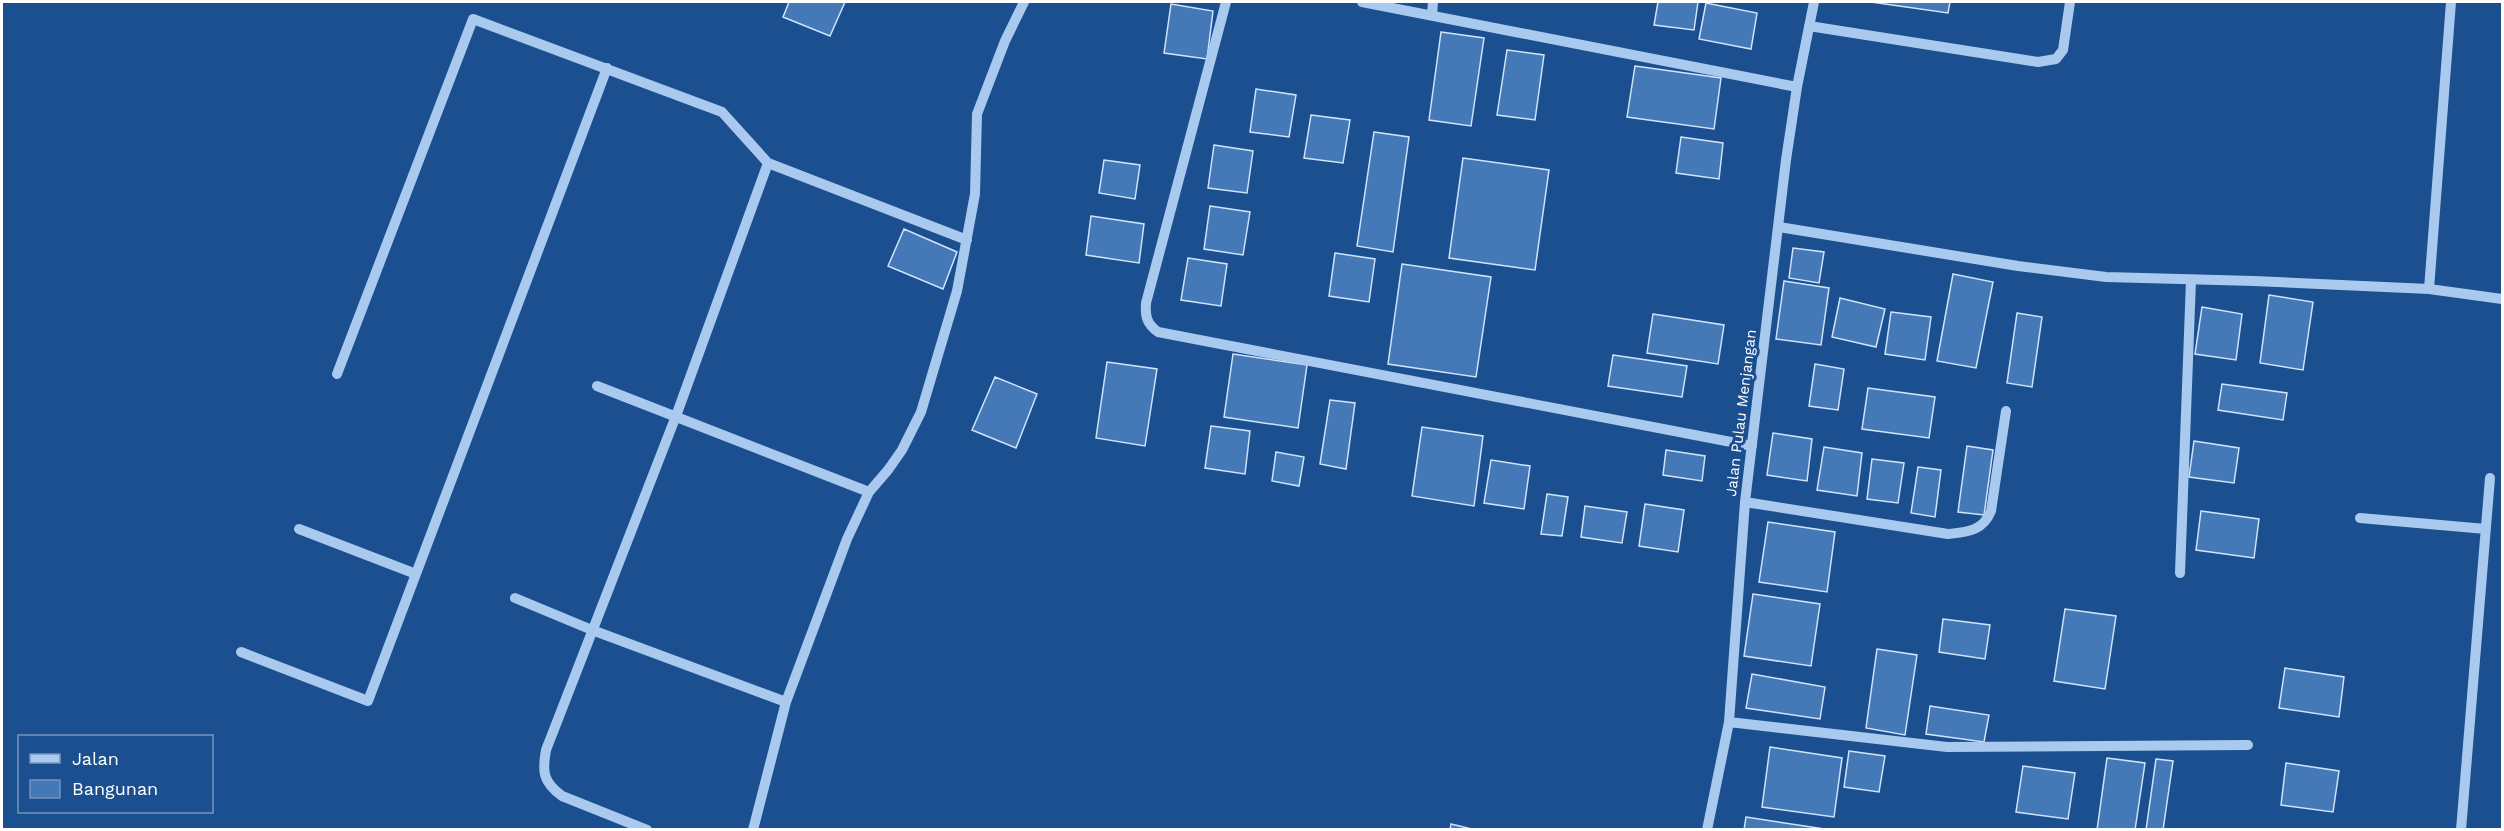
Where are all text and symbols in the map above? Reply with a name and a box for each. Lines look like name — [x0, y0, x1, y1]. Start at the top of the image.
street label: Jalan Pulau Menjangan — [1722, 328, 1760, 498]
legend — [18, 735, 213, 813]
text: Jalan — [72, 748, 119, 769]
text: Bangunan — [72, 778, 158, 799]

